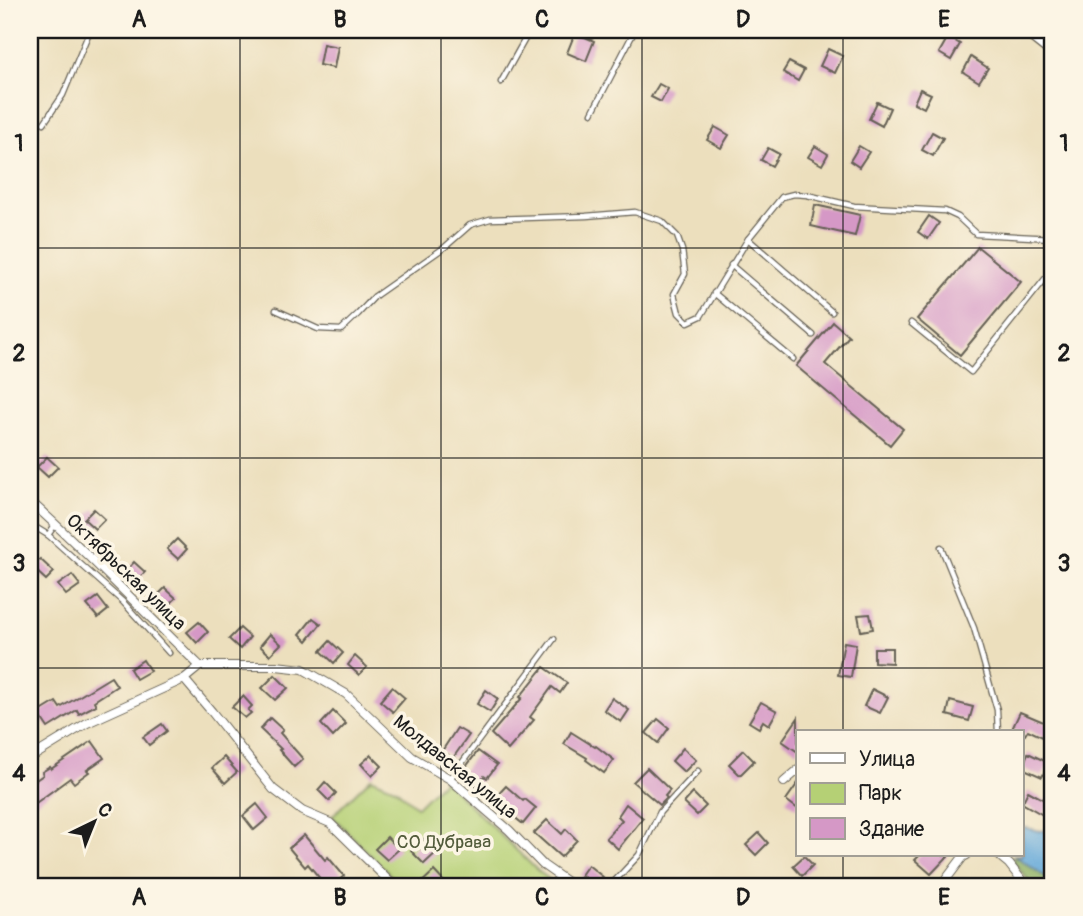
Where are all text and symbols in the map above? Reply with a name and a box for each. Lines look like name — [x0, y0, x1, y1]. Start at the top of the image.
text: A — [132, 5, 147, 34]
text: B — [333, 5, 347, 34]
text: C — [535, 5, 549, 34]
text: D — [736, 5, 750, 34]
text: E — [938, 5, 950, 34]
text: 1 — [15, 129, 24, 158]
text: 1 — [1060, 129, 1069, 158]
text: 2 — [13, 339, 26, 368]
text: 2 — [1058, 339, 1071, 368]
street label: Октябрьская улица — [61, 509, 191, 635]
text: 3 — [13, 549, 25, 578]
text: 3 — [1058, 549, 1070, 578]
street label: Молдавская улица — [388, 710, 522, 824]
legend — [796, 730, 1024, 856]
text: Улица — [859, 746, 915, 773]
text: 4 — [12, 759, 26, 788]
text: 4 — [1057, 759, 1071, 788]
text: Парк — [859, 780, 902, 807]
north arrow — [60, 786, 130, 856]
text: С — [92, 798, 118, 823]
text: Здание — [859, 816, 925, 843]
park label: СО Дубрава — [397, 830, 491, 854]
text: A — [132, 883, 147, 912]
text: B — [333, 883, 347, 912]
text: C — [535, 883, 549, 912]
text: D — [736, 883, 750, 912]
text: E — [938, 883, 950, 912]

